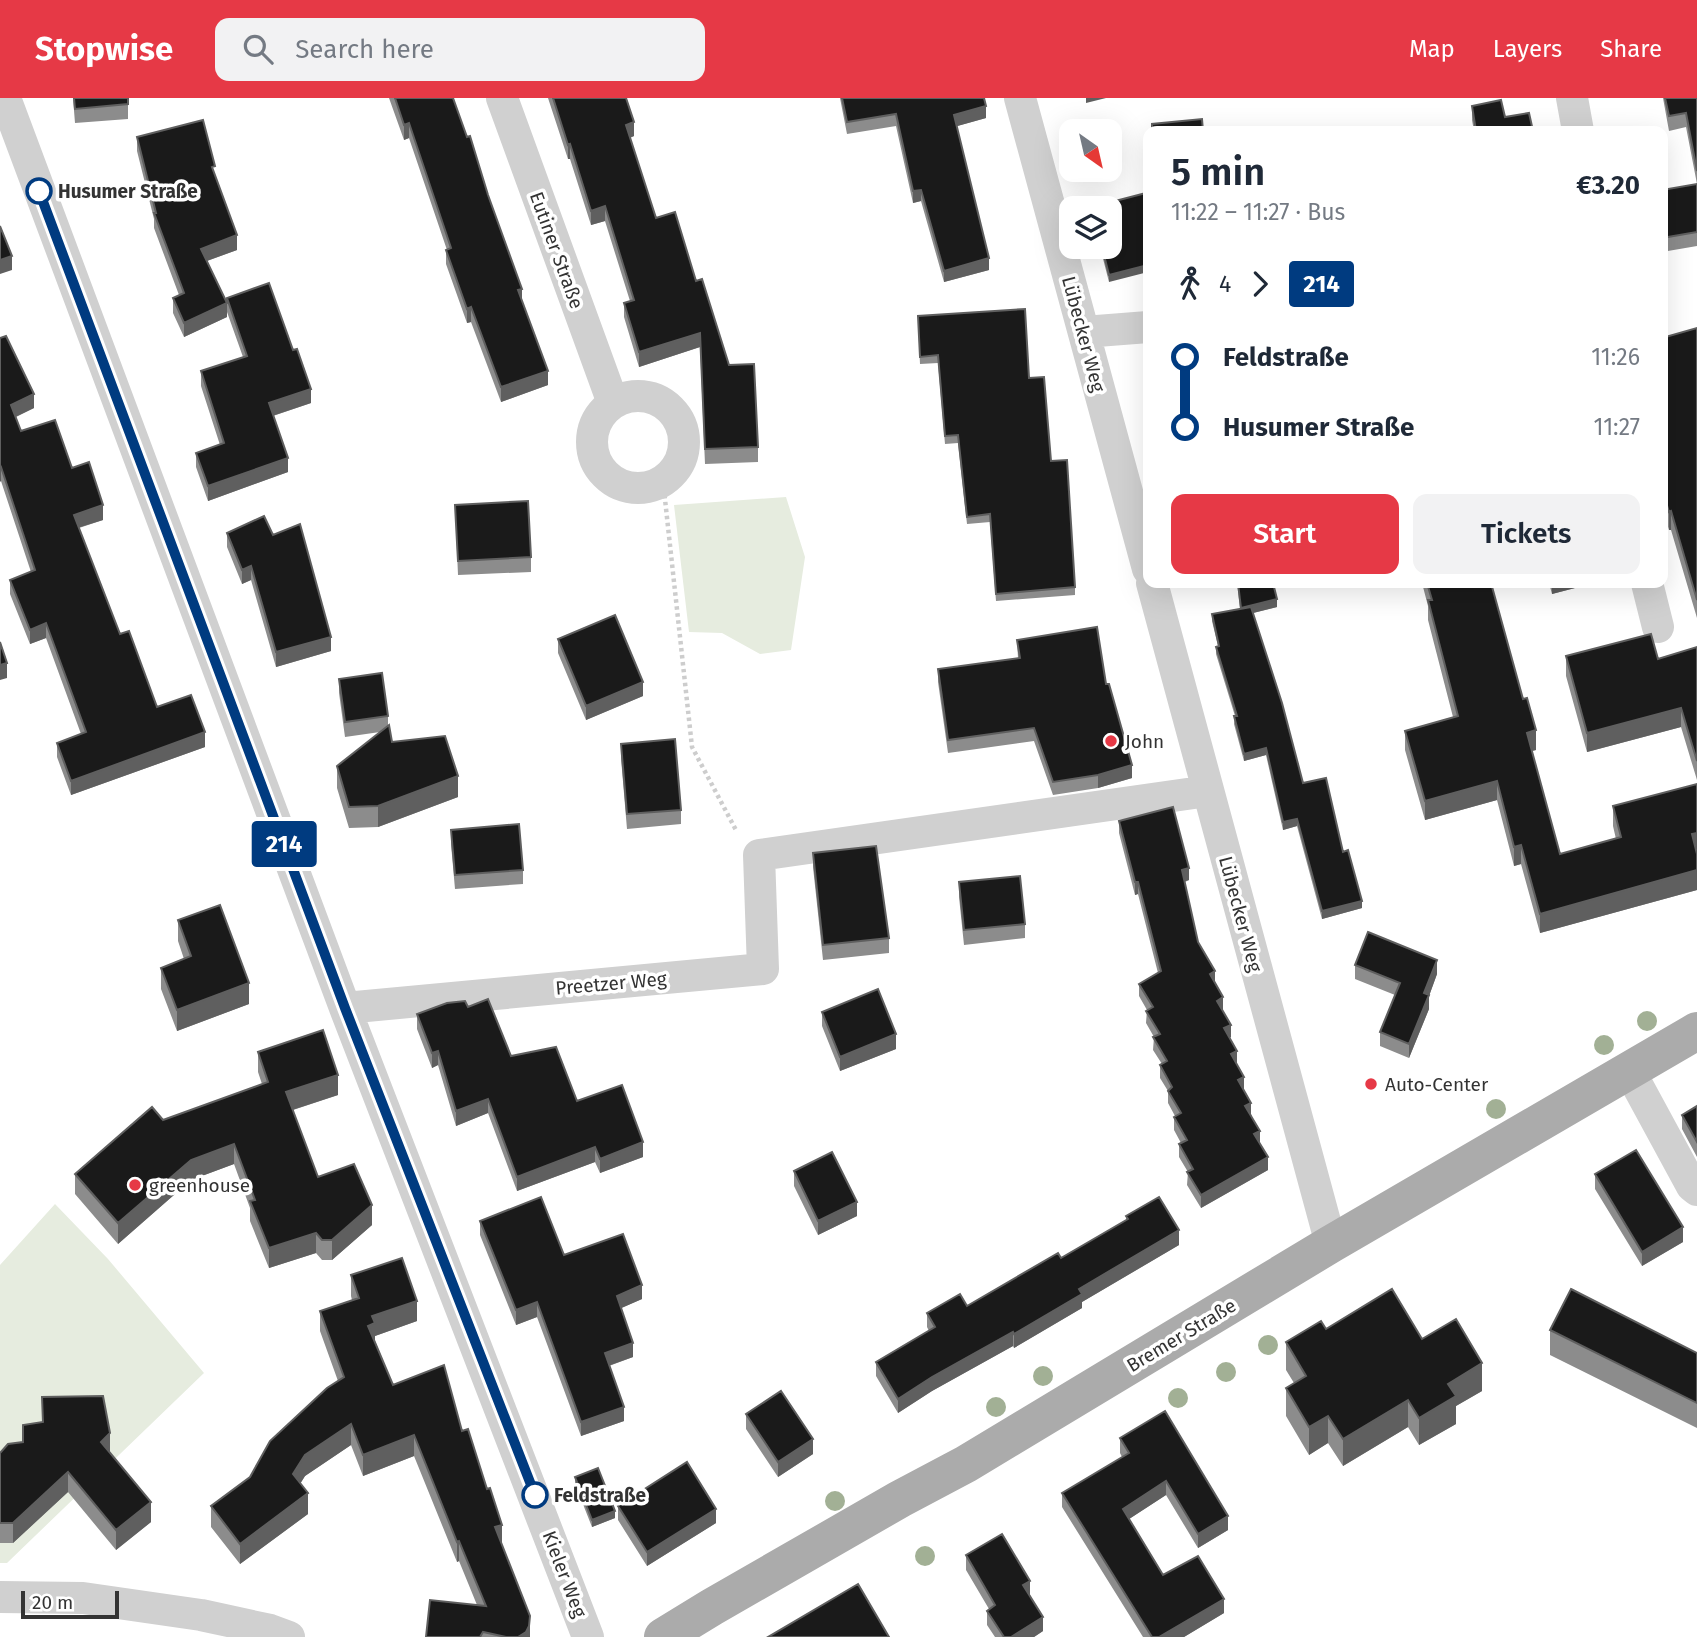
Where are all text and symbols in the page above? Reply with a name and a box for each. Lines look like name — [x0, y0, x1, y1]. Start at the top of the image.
search box — [215, 18, 705, 81]
text: Stopwise — [35, 29, 173, 69]
icon: search — [239, 30, 277, 68]
text: Search here — [295, 34, 434, 65]
text: Map — [1409, 35, 1455, 63]
text: Layers — [1493, 35, 1562, 63]
text: Share — [1600, 35, 1662, 63]
north arrow — [1059, 119, 1122, 182]
map controls — [1059, 119, 1122, 259]
text: 5 min — [1171, 149, 1265, 195]
text: €3.20 — [1576, 170, 1640, 201]
marker: Husumer Straße — [26, 178, 52, 204]
place label: Husumer Straße — [58, 180, 198, 203]
street label: Eutiner Straße — [525, 189, 588, 312]
button: layers — [1059, 196, 1122, 259]
text: 11:22 – 11:27 · Bus — [1171, 198, 1345, 226]
icon: walk — [1171, 265, 1209, 303]
icon: forward — [1241, 265, 1279, 303]
text: 4 — [1219, 270, 1231, 298]
text: 214 — [1303, 270, 1340, 298]
street label: Lübecker Weg — [1057, 274, 1110, 395]
text: Feldstraße — [1223, 342, 1349, 373]
text: 11:26 — [1591, 343, 1640, 371]
text: Husumer Straße — [1223, 412, 1414, 443]
text: 11:27 — [1594, 413, 1640, 441]
button: Start — [1171, 494, 1399, 574]
button: Tickets — [1413, 494, 1640, 574]
place label: John — [1125, 730, 1164, 753]
marker: John — [1103, 733, 1119, 749]
line badge: 214 — [244, 821, 324, 867]
text: 214 — [266, 830, 302, 858]
street label: Lübecker Weg — [1214, 854, 1267, 975]
street label: Preetzer Weg — [554, 967, 668, 1000]
place label: Auto-Center — [1385, 1073, 1489, 1096]
marker: Auto-Center — [1363, 1076, 1379, 1092]
place label: greenhouse — [149, 1174, 250, 1197]
marker: greenhouse — [127, 1177, 143, 1193]
street label: Bremer Straße — [1122, 1294, 1240, 1377]
marker: Feldstraße — [522, 1482, 548, 1508]
place label: Feldstraße — [554, 1484, 646, 1507]
street label: Kieler Weg — [538, 1528, 592, 1621]
scale bar — [21, 1588, 119, 1620]
text: 20 m — [32, 1591, 73, 1614]

